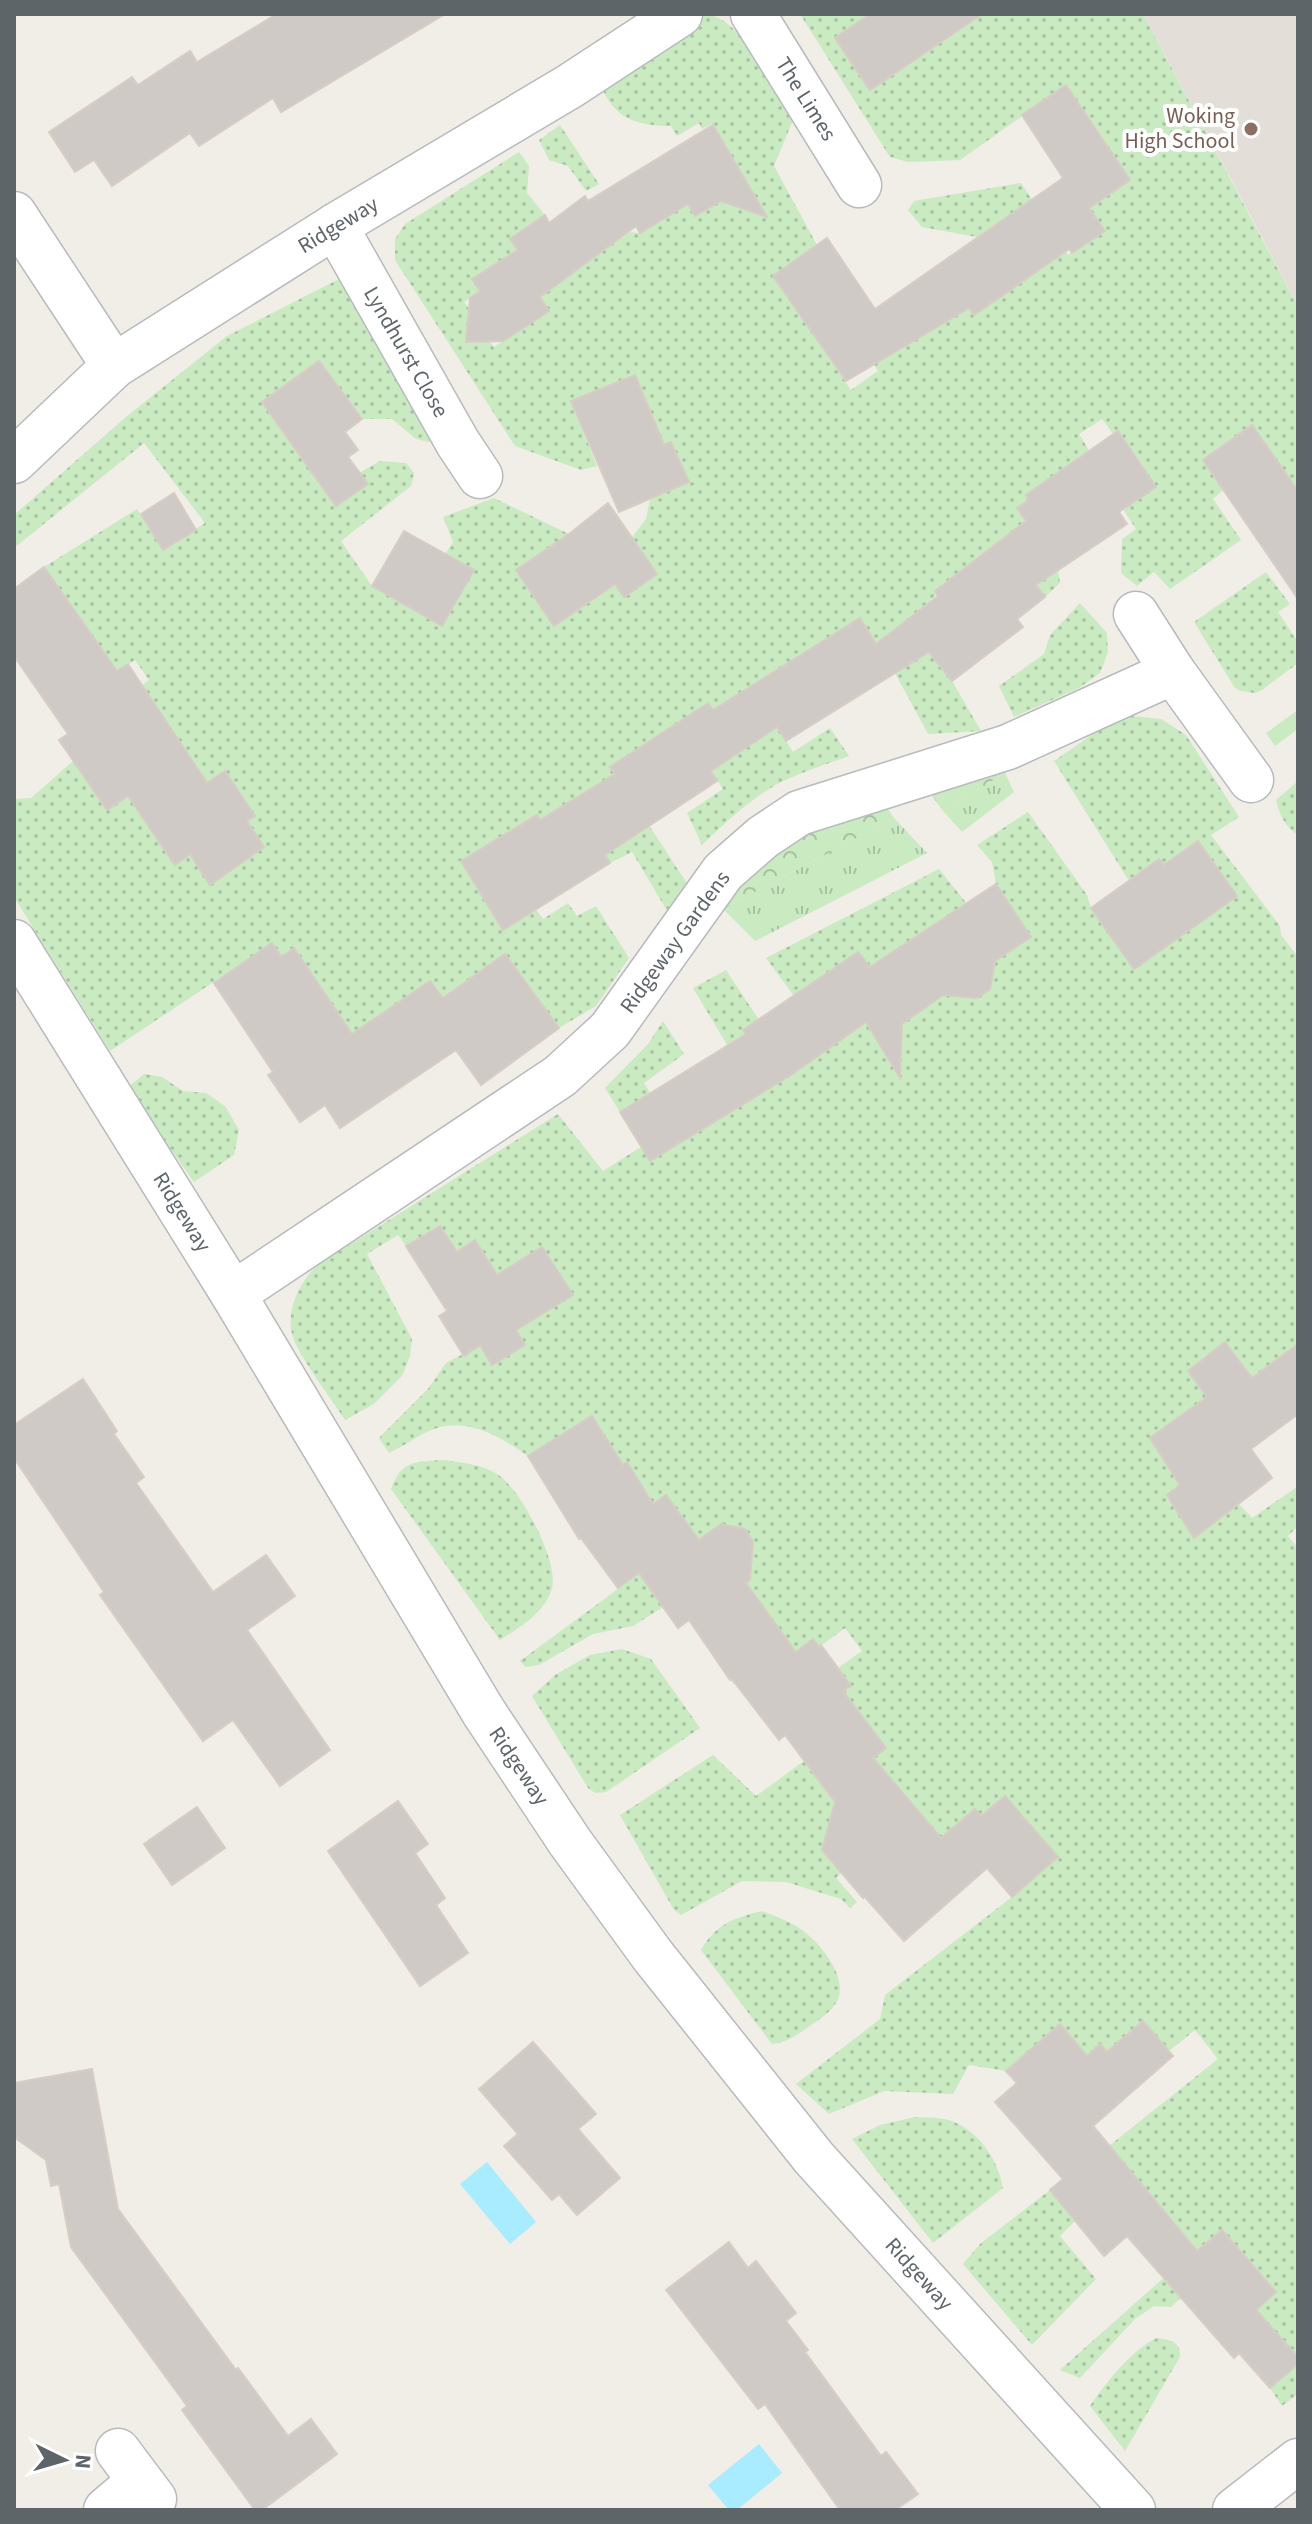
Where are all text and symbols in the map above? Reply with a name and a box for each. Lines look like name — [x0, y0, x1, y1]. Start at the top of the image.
street label: The Limes — [768, 51, 844, 147]
place label: Woking High School — [1125, 100, 1235, 157]
marker: Woking High School — [1242, 120, 1260, 138]
street label: Ridgeway — [292, 188, 385, 262]
street label: Lyndhurst Close — [355, 280, 457, 424]
street label: Ridgeway Gardens — [612, 864, 738, 1020]
street label: Ridgeway — [145, 1166, 220, 1259]
street label: Ridgeway — [481, 1720, 558, 1812]
street label: Ridgeway — [877, 2230, 961, 2318]
north arrow — [24, 2420, 104, 2500]
text: N — [66, 2453, 100, 2470]

